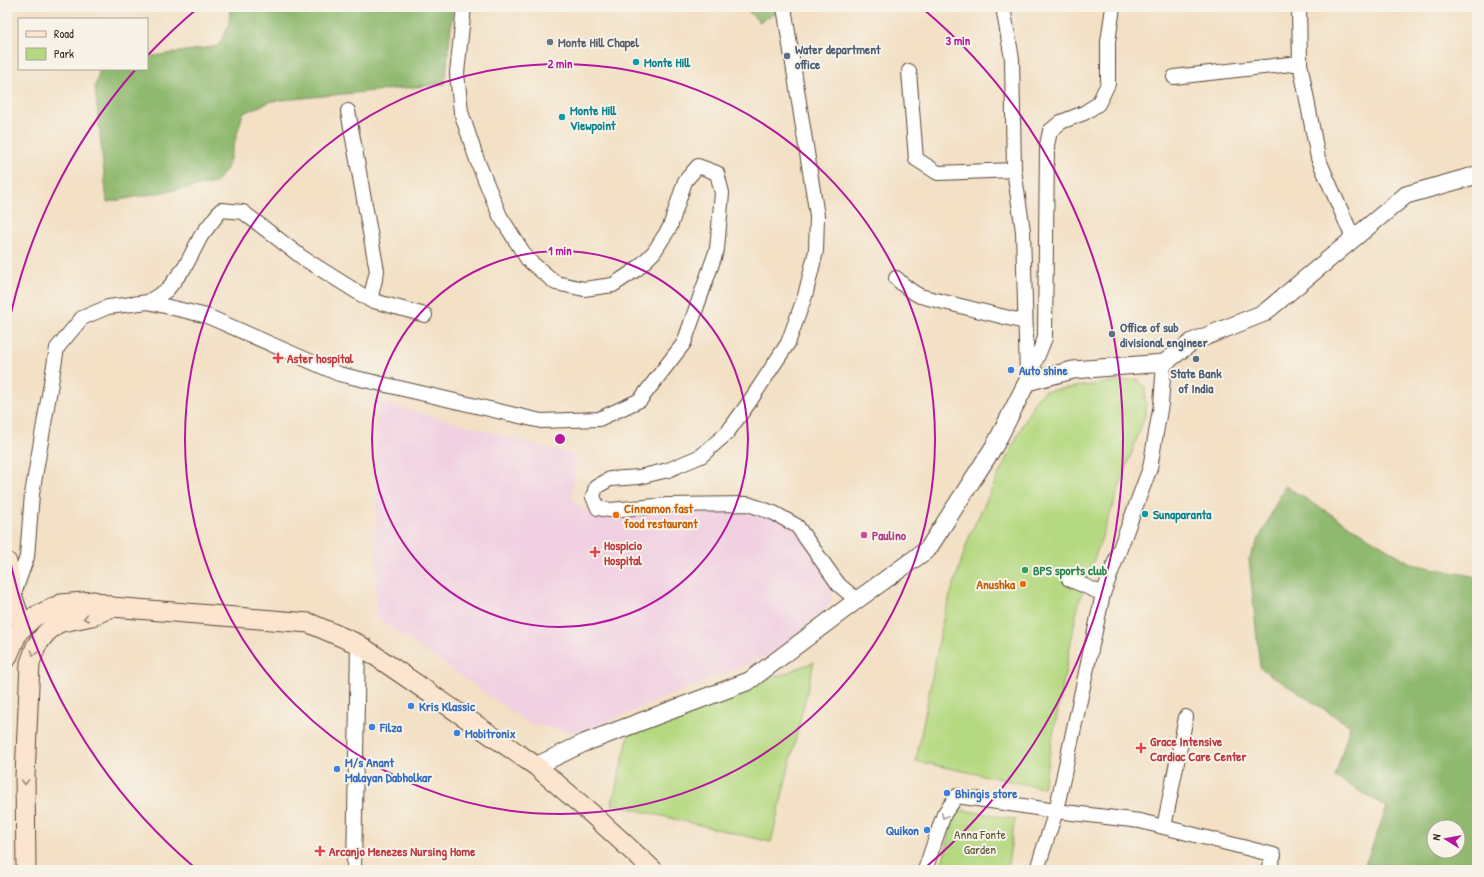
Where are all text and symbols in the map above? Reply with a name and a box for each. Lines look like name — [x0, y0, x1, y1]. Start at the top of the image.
legend — [18, 18, 148, 70]
text: Road — [54, 25, 74, 42]
text: 3 min — [946, 32, 971, 49]
place label: Monte Hill Chapel — [558, 33, 639, 52]
marker: Monte Hill Chapel — [545, 37, 555, 47]
place label: Water department office — [795, 40, 881, 73]
text: Park — [54, 45, 74, 62]
marker: Water department office — [782, 51, 792, 61]
place label: Monte Hill — [644, 53, 690, 71]
text: 2 min — [548, 55, 573, 72]
marker: Monte Hill — [631, 57, 641, 67]
place label: Monte Hill Viewpoint — [570, 101, 616, 135]
marker: Monte Hill Viewpoint — [557, 112, 567, 122]
text: 1 min — [548, 242, 572, 259]
place label: Office of sub divisional engineer — [1120, 318, 1209, 352]
marker: Office of sub divisional engineer — [1107, 329, 1117, 339]
place label: Aster hospital — [287, 349, 354, 368]
marker: Aster hospital — [272, 352, 284, 364]
marker: State Bank of India — [1191, 354, 1201, 364]
place label: Auto shine — [1019, 361, 1068, 379]
place label: State Bank of India — [1170, 364, 1222, 397]
marker: Auto shine — [1006, 365, 1016, 375]
centre of rings — [553, 432, 567, 446]
place label: Cinnamon fast food restaurant — [624, 499, 698, 532]
place label: Sunaparanta — [1153, 505, 1212, 524]
marker: Sunaparanta — [1140, 509, 1150, 519]
marker: Cinnamon fast food restaurant — [611, 510, 621, 520]
place label: Paulino — [872, 526, 907, 544]
marker: Paulino — [859, 530, 869, 540]
place label: Hospicio Hospital — [604, 536, 643, 570]
marker: Hospicio Hospital — [589, 546, 601, 558]
place label: BPS sports club — [1033, 561, 1108, 580]
marker: BPS sports club — [1020, 565, 1030, 575]
place label: Anushka — [977, 575, 1016, 593]
marker: Anushka — [1018, 579, 1028, 589]
one-way arrow — [83, 613, 89, 621]
one-way arrow — [30, 649, 38, 656]
place label: Kris Klassic — [419, 697, 476, 715]
marker: Kris Klassic — [406, 701, 416, 711]
place label: Filza — [379, 718, 403, 736]
marker: Filza — [367, 722, 377, 732]
place label: Mobitronix — [465, 724, 516, 742]
marker: Mobitronix — [452, 728, 462, 738]
place label: Grace Intensive Cardiac Care Center — [1150, 732, 1248, 765]
marker: Grace Intensive Cardiac Care Center — [1135, 742, 1147, 754]
place label: M/s Anant Malayan Dabholkar — [345, 753, 433, 787]
marker: M/s Anant Malayan Dabholkar — [332, 764, 342, 774]
one-way arrow — [21, 779, 29, 785]
place label: Bhingis store — [955, 784, 1018, 803]
marker: Bhingis store — [942, 788, 952, 798]
one-way arrow — [941, 812, 949, 819]
north arrow — [1426, 819, 1466, 859]
place label: Quikon — [886, 821, 919, 839]
marker: Quikon — [922, 825, 932, 835]
park label: Anna Fonte Garden — [954, 825, 1006, 858]
text: N — [1429, 833, 1444, 841]
place label: Arcanjo Menezes Nursing Home — [329, 842, 476, 861]
marker: Arcanjo Menezes Nursing Home — [314, 845, 326, 857]

